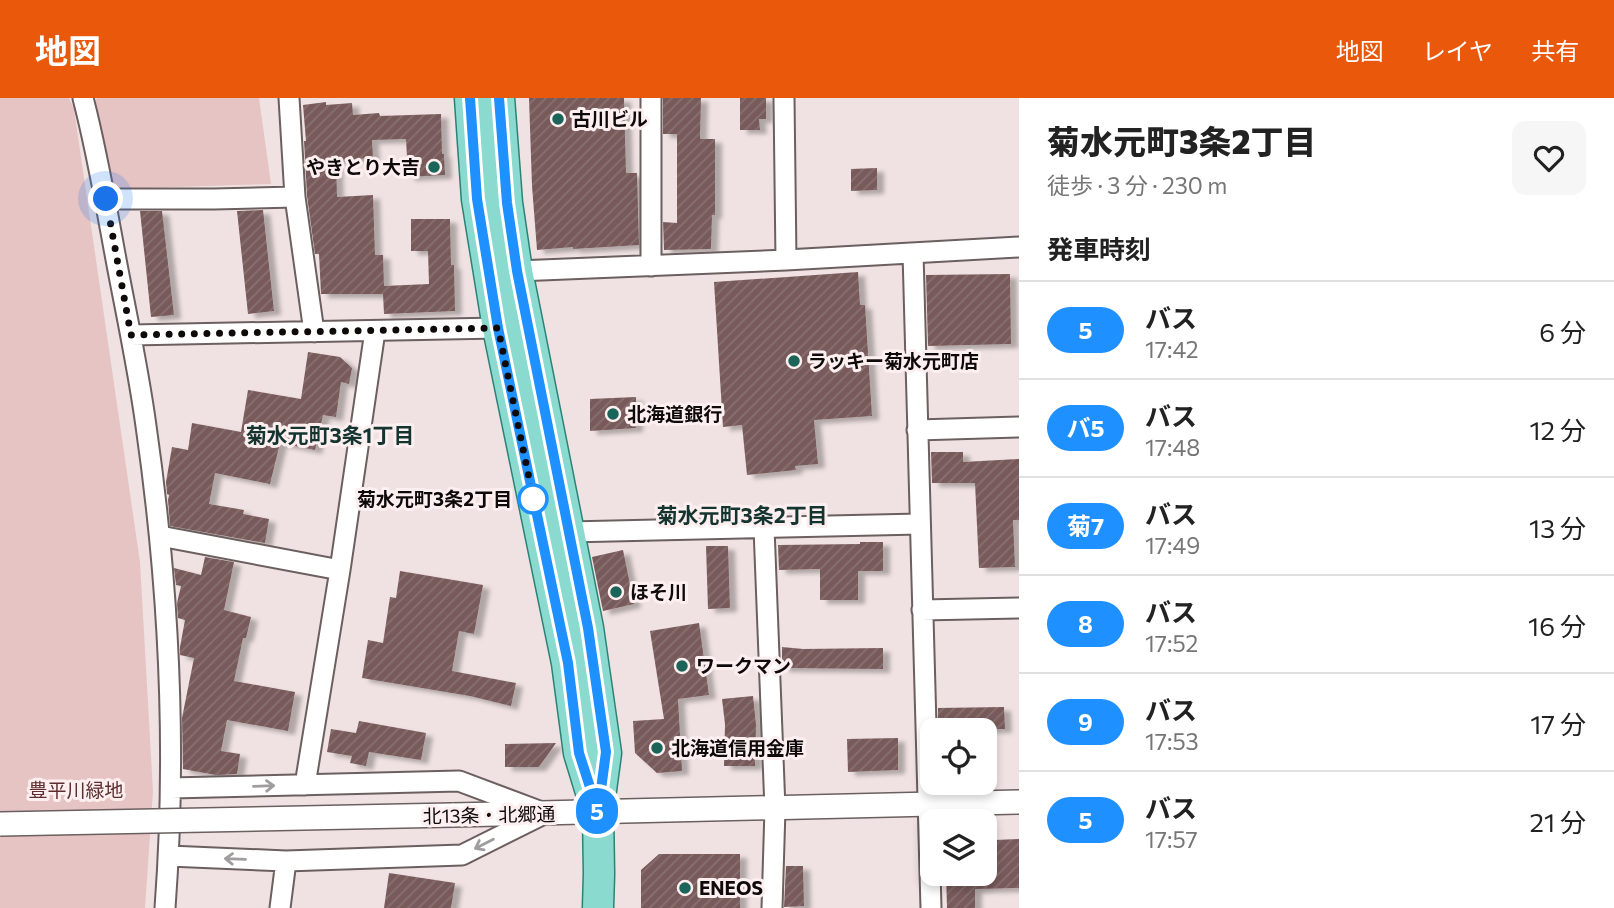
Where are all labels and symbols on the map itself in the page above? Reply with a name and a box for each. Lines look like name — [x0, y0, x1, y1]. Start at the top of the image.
place label: 古川ビル — [572, 107, 648, 130]
marker: 古川ビル — [550, 111, 566, 127]
place label: やきとり大吉 — [306, 155, 420, 178]
marker: やきとり大吉 — [426, 159, 442, 175]
your location — [88, 181, 123, 216]
place label: ラッキー菊水元町店 — [808, 349, 979, 372]
marker: ラッキー菊水元町店 — [786, 353, 802, 369]
place label: 北海道銀行 — [627, 402, 722, 425]
marker: 北海道銀行 — [605, 406, 621, 422]
district label: 菊水元町3条1丁目 — [246, 422, 414, 447]
marker: 菊水元町3条2丁目 — [518, 484, 548, 514]
place label: 菊水元町3条2丁目 — [357, 487, 512, 510]
district label: 菊水元町3条2丁目 — [656, 502, 828, 527]
place label: ほそ川 — [630, 580, 687, 603]
marker: ほそ川 — [608, 584, 624, 600]
place label: ワークマン — [696, 654, 791, 677]
marker: ワークマン — [674, 658, 690, 674]
place label: 北海道信用金庫 — [671, 736, 804, 759]
marker: 北海道信用金庫 — [649, 740, 665, 756]
park label: 豊平川緑地 — [28, 778, 124, 801]
one-way arrow — [252, 779, 275, 792]
line badge: 5 — [574, 788, 620, 834]
street label: 北13条・北郷通 — [422, 802, 556, 827]
one-way arrow — [474, 837, 495, 851]
one-way arrow — [224, 852, 247, 865]
place label: ENEOS — [699, 876, 763, 899]
marker: ENEOS — [677, 880, 693, 896]

